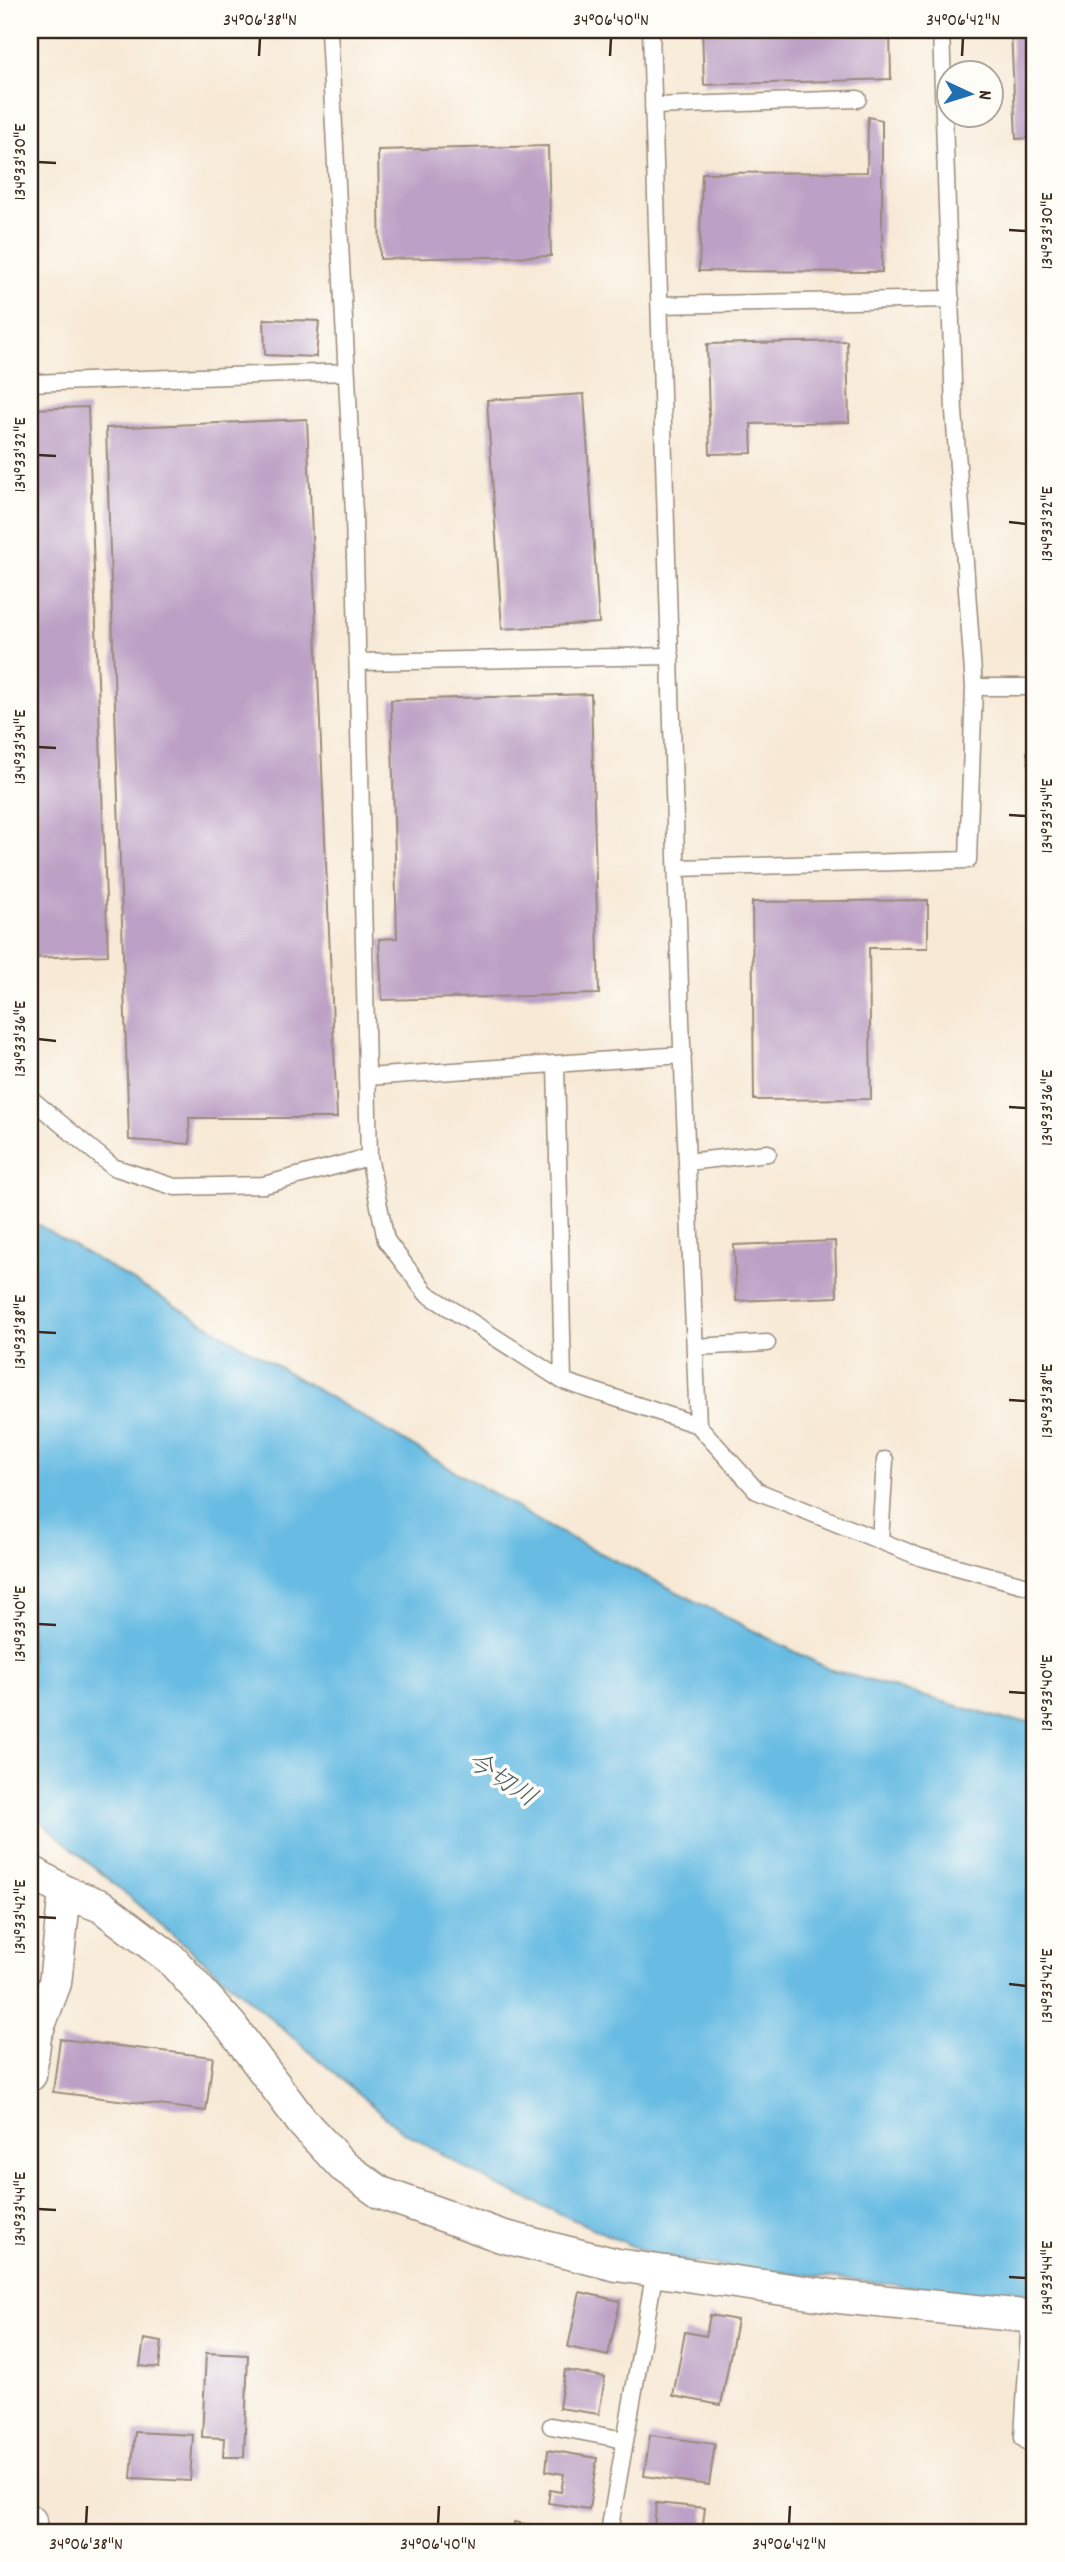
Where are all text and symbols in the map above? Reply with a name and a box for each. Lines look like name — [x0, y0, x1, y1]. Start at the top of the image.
text: 34°06'38"N — [223, 9, 297, 34]
text: 34°06'40"N — [573, 9, 649, 34]
text: 34°06'42"N — [926, 9, 1000, 34]
north arrow — [936, 60, 1006, 130]
text: N — [970, 89, 997, 101]
text: 134°33'30"E — [9, 123, 34, 201]
text: 134°33'30"E — [1036, 192, 1061, 270]
text: 134°33'32"E — [9, 417, 34, 493]
text: 134°33'32"E — [1036, 486, 1061, 562]
text: 134°33'34"E — [9, 710, 34, 784]
text: 134°33'34"E — [1036, 779, 1061, 853]
text: 134°33'36"E — [9, 1001, 34, 1077]
text: 134°33'36"E — [1036, 1070, 1061, 1146]
text: 134°33'38"E — [9, 1295, 34, 1369]
text: 134°33'38"E — [1036, 1364, 1061, 1438]
text: 134°33'40"E — [9, 1586, 34, 1662]
text: 134°33'40"E — [1036, 1655, 1061, 1731]
water label: 今切川 — [458, 1744, 544, 1818]
text: 134°33'42"E — [9, 1880, 34, 1954]
text: 134°33'42"E — [1036, 1949, 1061, 2023]
text: 134°33'44"E — [9, 2172, 34, 2246]
text: 134°33'44"E — [1036, 2241, 1061, 2315]
text: 34°06'38"N — [49, 2533, 123, 2558]
text: 34°06'40"N — [400, 2533, 476, 2558]
text: 34°06'42"N — [752, 2533, 826, 2558]

